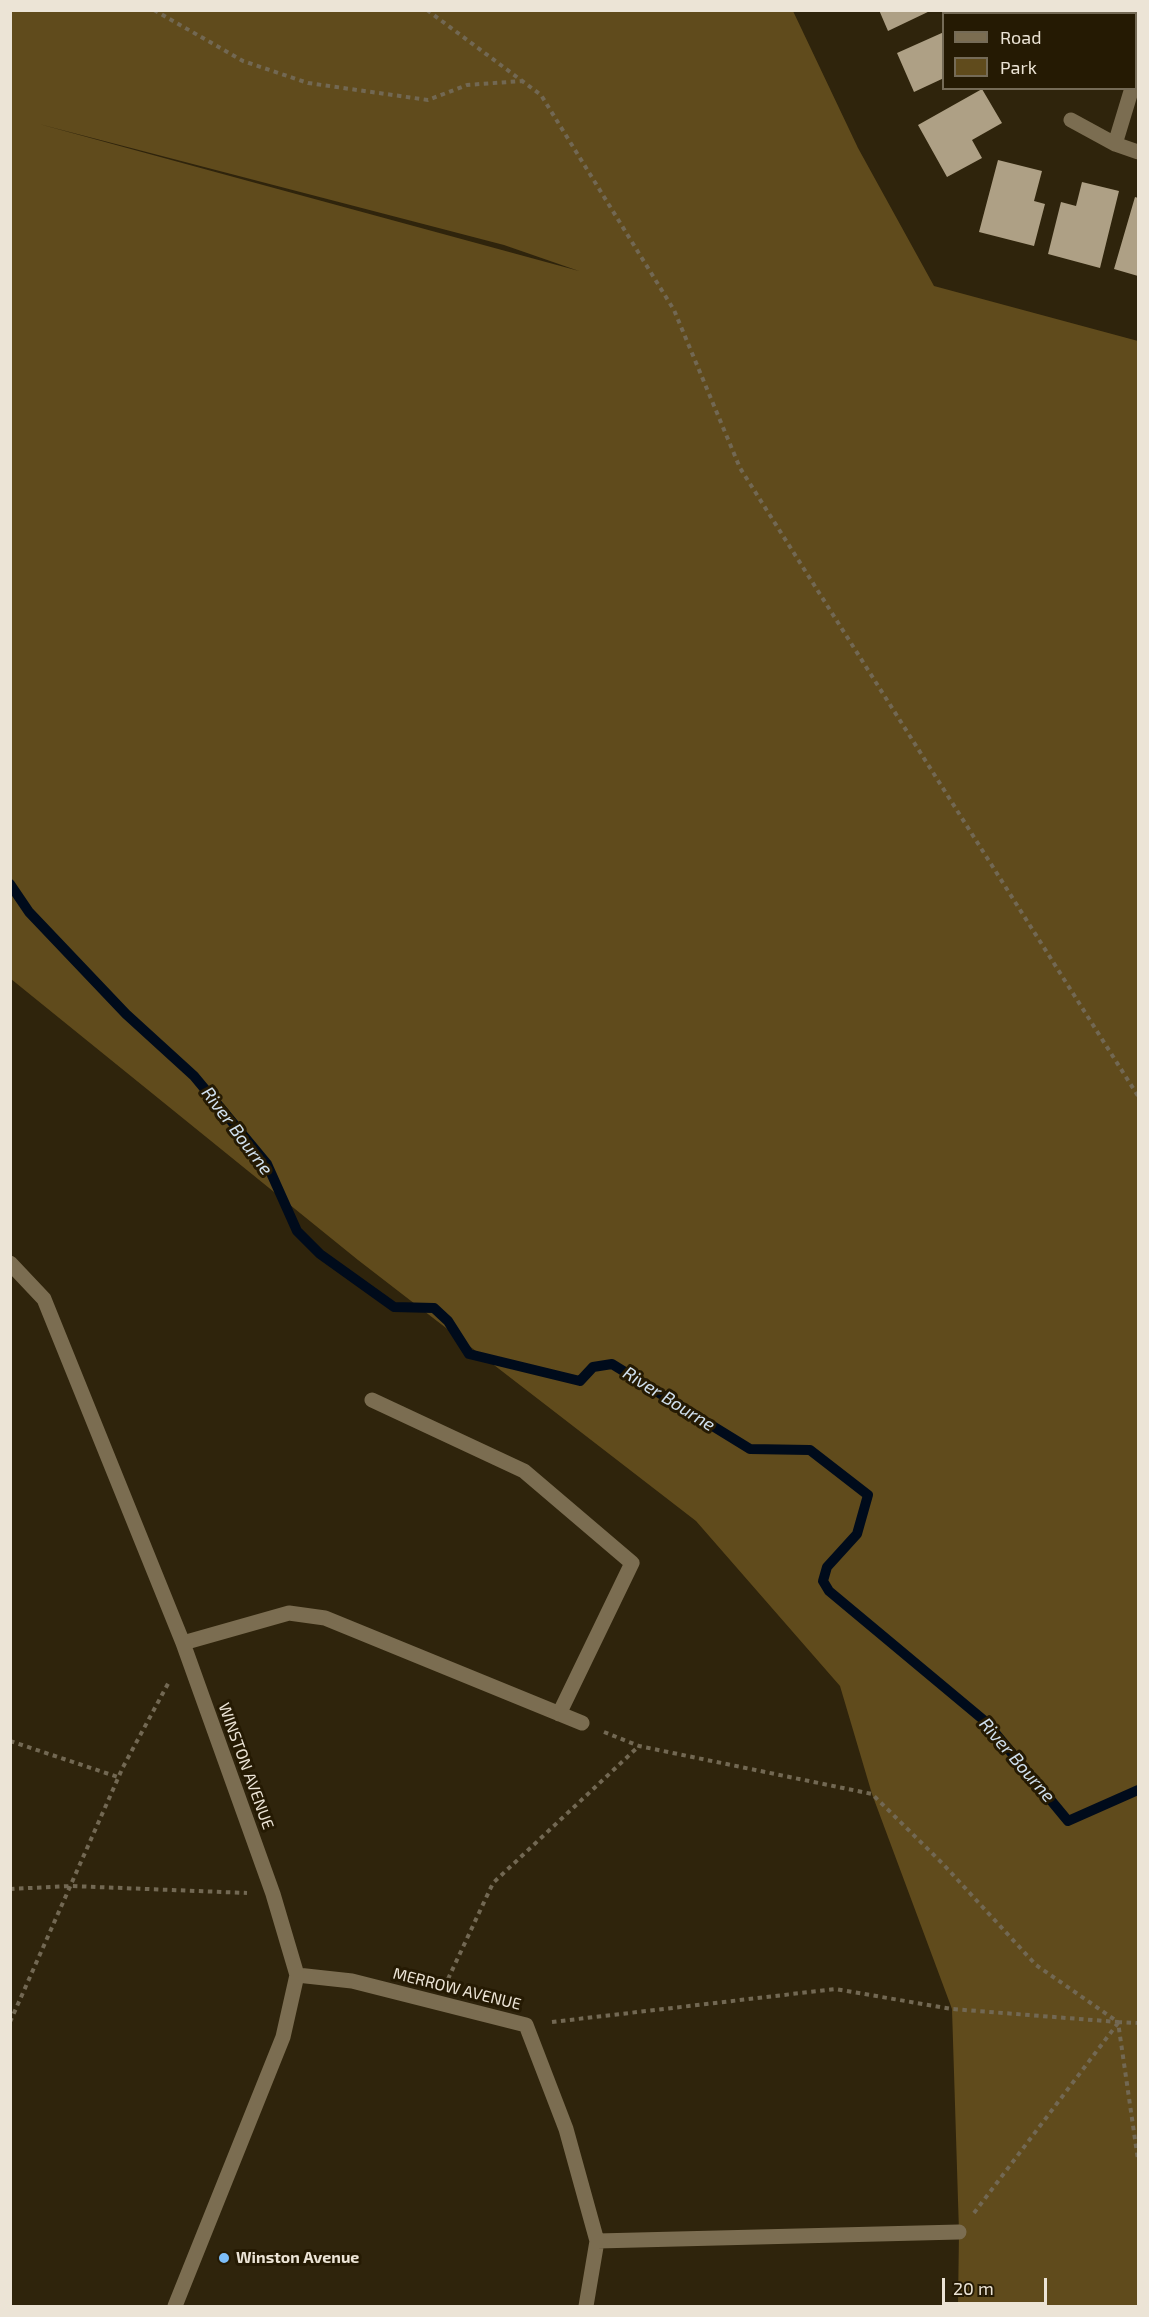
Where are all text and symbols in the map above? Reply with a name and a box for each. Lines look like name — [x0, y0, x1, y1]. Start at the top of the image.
legend — [942, 12, 1137, 90]
text: Road — [1000, 26, 1041, 48]
text: Park — [1000, 56, 1037, 78]
water label: River Bourne — [197, 1083, 277, 1179]
water label: River Bourne — [619, 1362, 719, 1436]
street label: WINSTON AVENUE — [214, 1700, 278, 1832]
water label: River Bourne — [975, 1713, 1059, 1807]
street label: MERROW AVENUE — [391, 1964, 523, 2014]
place label: Winston Avenue — [236, 2248, 359, 2268]
marker: Winston Avenue — [217, 2251, 231, 2265]
scale bar — [945, 2266, 1050, 2304]
text: 20 m — [953, 2277, 994, 2299]

